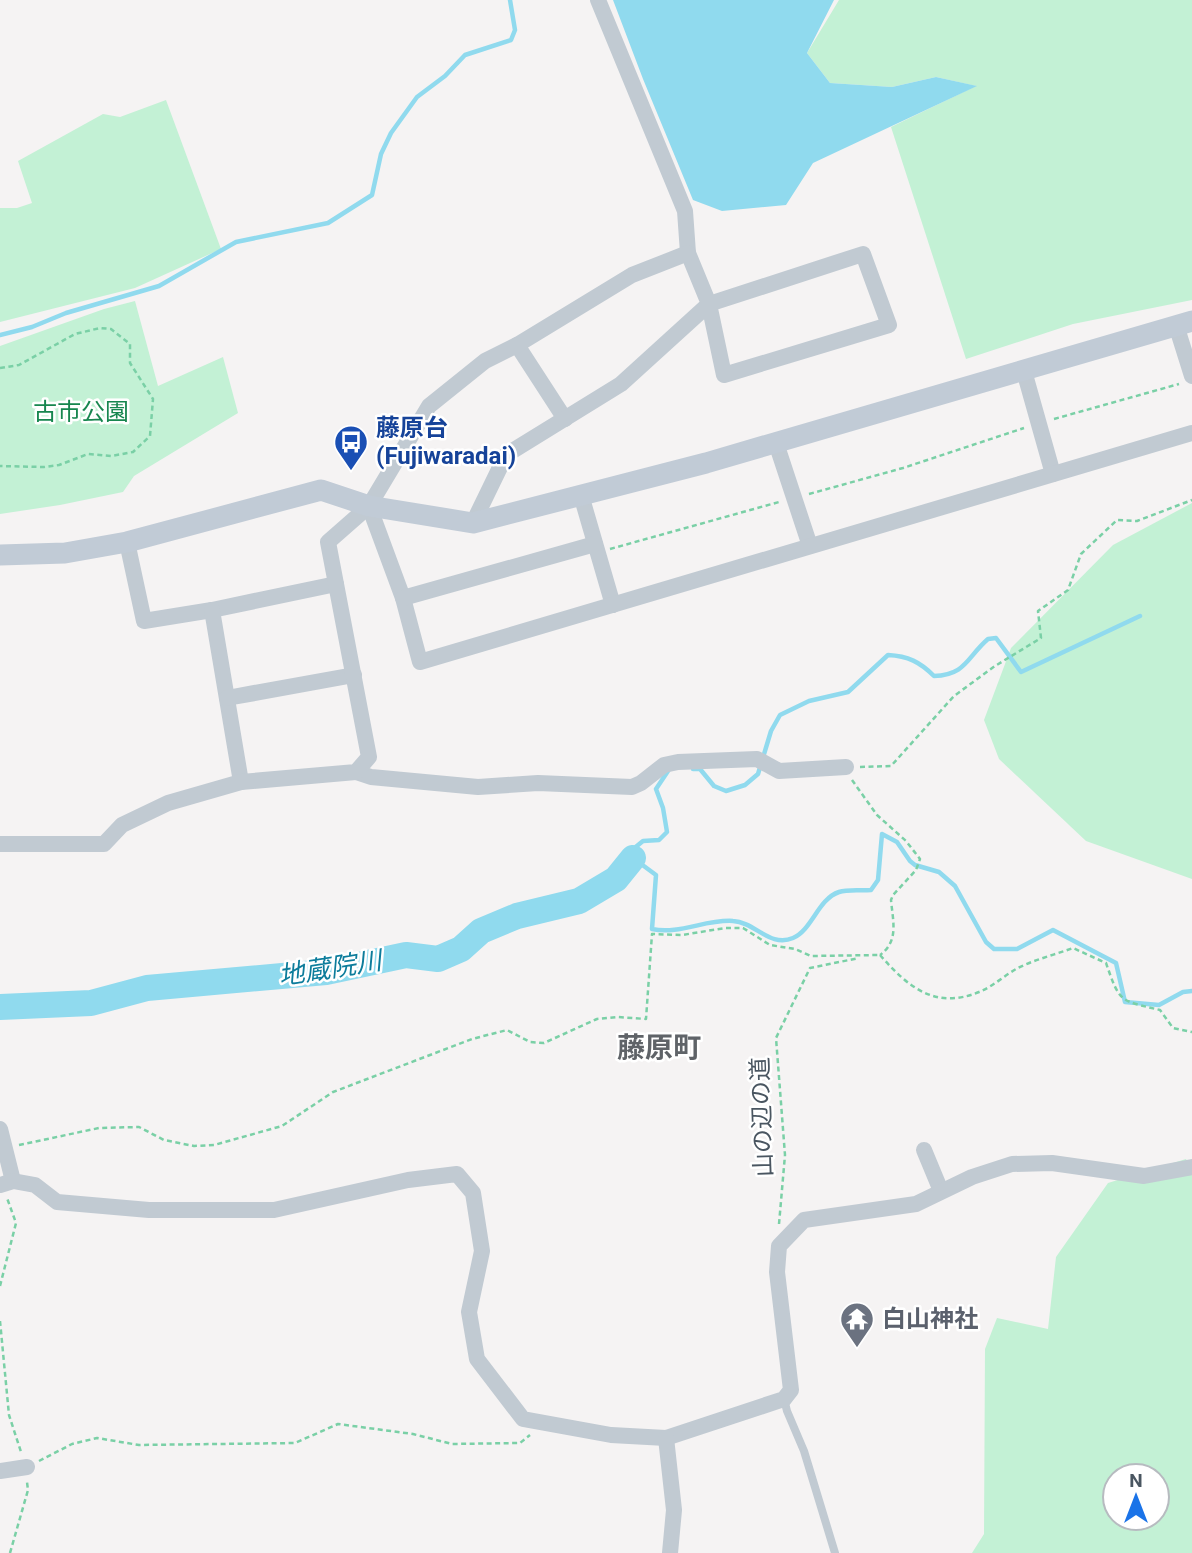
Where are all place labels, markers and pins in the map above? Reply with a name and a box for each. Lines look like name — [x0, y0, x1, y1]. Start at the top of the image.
place label: 藤原台 (Fujiwaradai) — [376, 414, 516, 470]
bus stop icon: 藤原台 (Fujiwaradai) — [332, 423, 370, 472]
temple icon: 白山神社 — [838, 1300, 876, 1349]
place label: 白山神社 — [882, 1305, 978, 1333]

